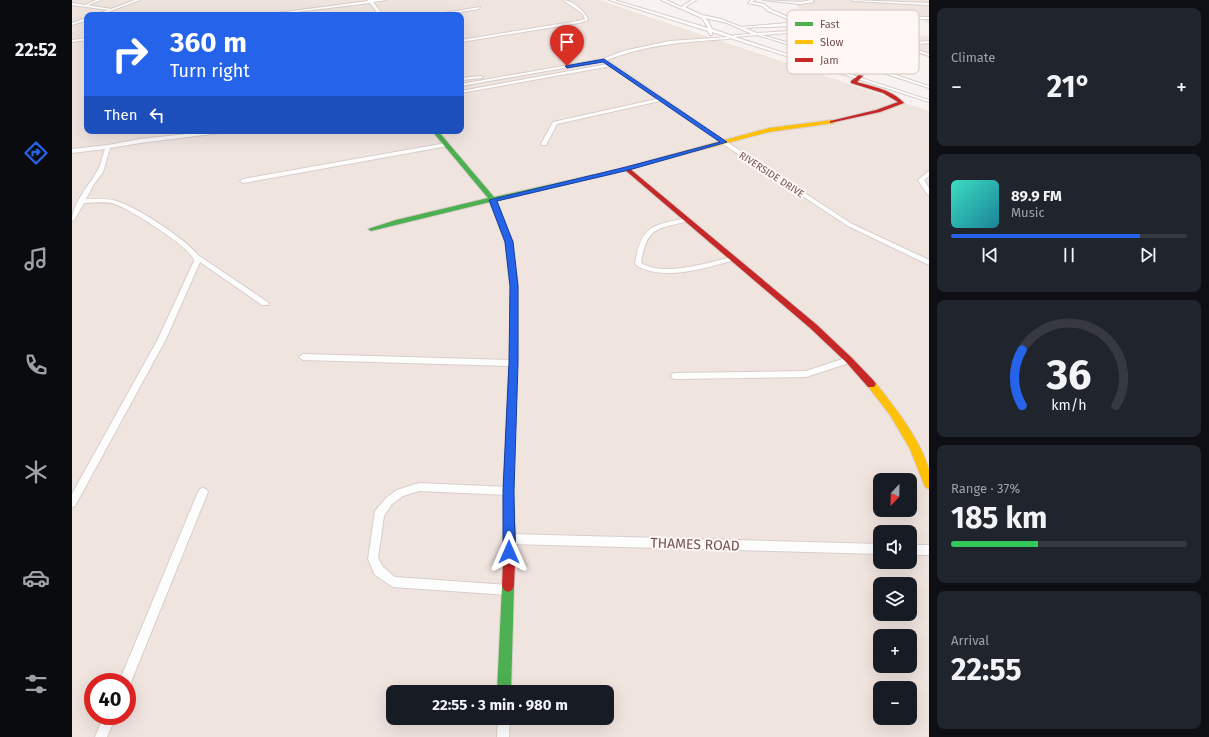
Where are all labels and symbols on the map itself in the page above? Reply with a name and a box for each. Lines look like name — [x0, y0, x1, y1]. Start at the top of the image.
legend — [787, 10, 919, 74]
text: Fast — [820, 18, 840, 31]
pin — [550, 25, 584, 66]
text: Slow — [820, 36, 844, 49]
text: Jam — [820, 54, 839, 67]
street label: RIVERSIDE DRIVE — [737, 149, 806, 200]
north arrow — [873, 473, 917, 517]
position arrow — [488, 531, 530, 573]
street label: THAMES ROAD — [650, 534, 740, 555]
speed limit sign: 40 — [84, 673, 136, 725]

